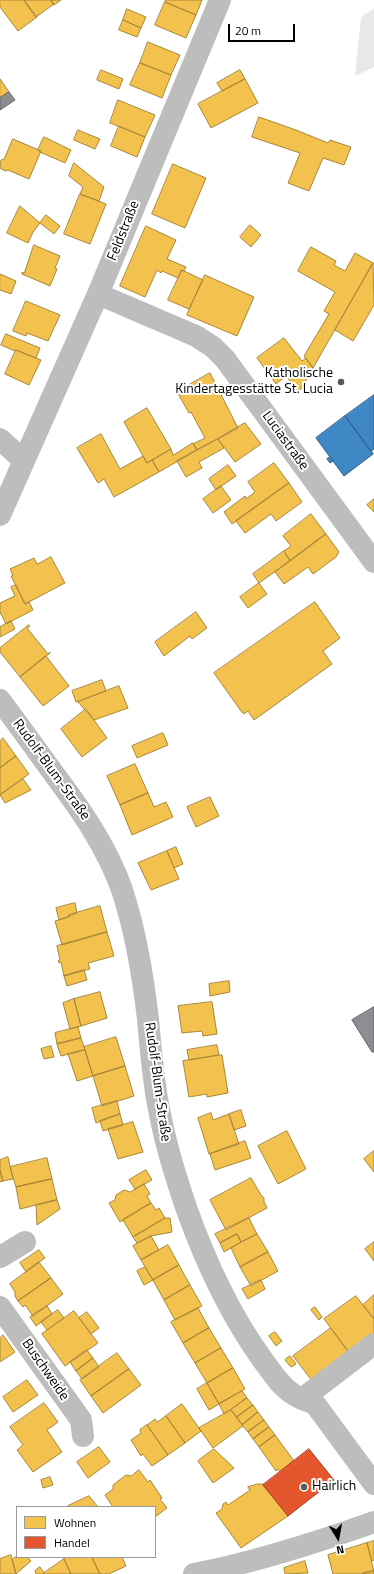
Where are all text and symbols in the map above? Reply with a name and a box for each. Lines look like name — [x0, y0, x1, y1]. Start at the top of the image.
scale bar — [230, 16, 297, 42]
text: 20 m — [235, 21, 261, 40]
street label: Feldstraße — [104, 199, 144, 263]
place label: Katholische Kindertagesstätte St. Lucia — [175, 366, 333, 398]
marker: Katholische Kindertagesstätte St. Lucia — [336, 377, 346, 387]
street label: Luciastraße — [258, 408, 312, 474]
street label: Rudolf-Blum-Straße — [9, 716, 93, 824]
street label: Rudolf-Blum-Straße — [140, 1021, 174, 1143]
street label: Buschweide — [18, 1336, 72, 1404]
place label: Hairlich — [312, 1479, 356, 1495]
marker: Hairlich — [299, 1482, 309, 1492]
legend — [16, 1506, 156, 1558]
text: Wohnen — [54, 1513, 96, 1532]
north arrow — [318, 1518, 358, 1558]
text: Handel — [54, 1533, 90, 1552]
text: N — [335, 1541, 346, 1558]

